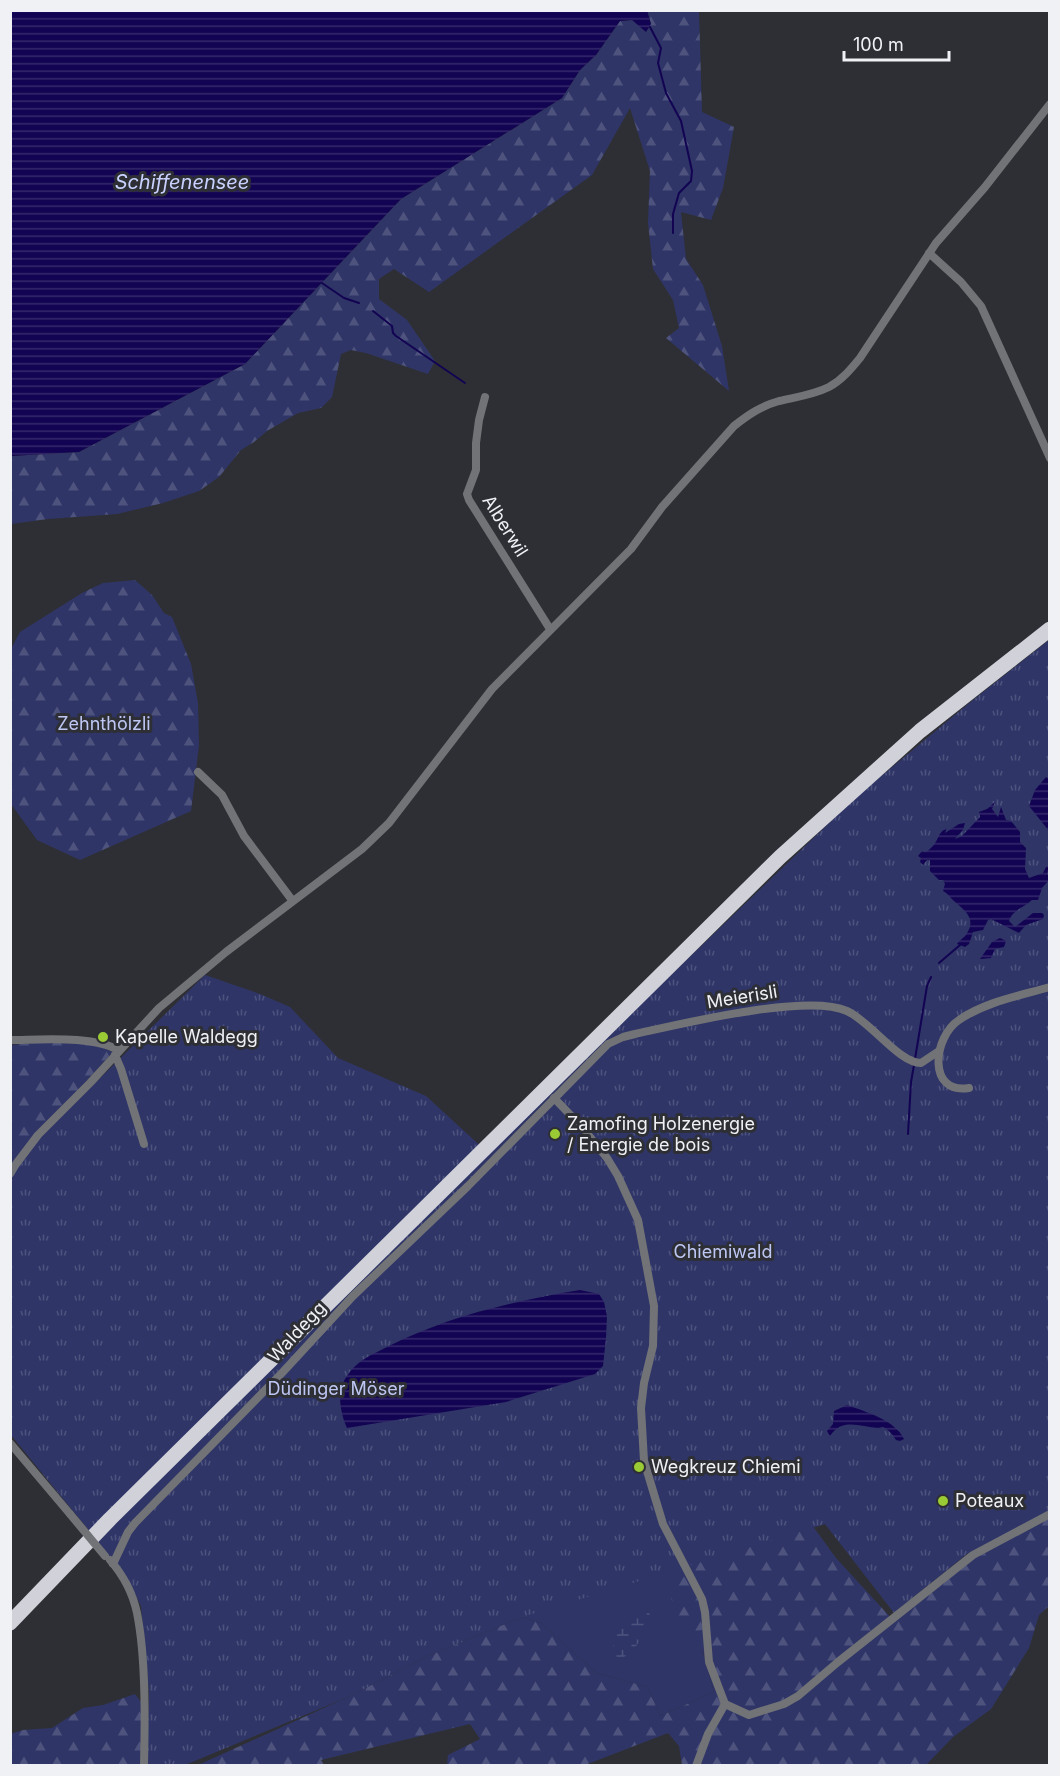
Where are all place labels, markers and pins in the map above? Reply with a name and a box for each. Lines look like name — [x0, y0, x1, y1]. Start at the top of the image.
place label: Kapelle Waldegg — [115, 1026, 258, 1047]
marker: Kapelle Waldegg — [96, 1030, 110, 1044]
place label: Zamofing Holzenergie / Energie de bois — [567, 1113, 755, 1155]
marker: Zamofing Holzenergie / Energie de bois — [548, 1127, 562, 1141]
place label: Wegkreuz Chiemi — [651, 1456, 801, 1477]
marker: Wegkreuz Chiemi — [632, 1460, 646, 1474]
place label: Poteaux — [955, 1490, 1024, 1511]
marker: Poteaux — [936, 1494, 950, 1508]

